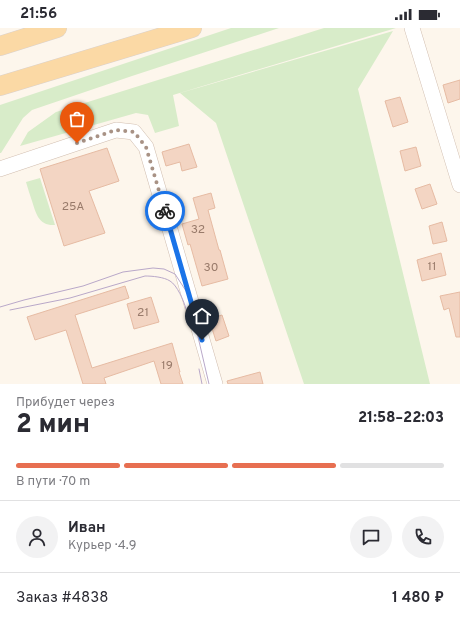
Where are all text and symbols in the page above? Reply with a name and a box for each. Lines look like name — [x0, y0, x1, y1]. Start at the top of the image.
text: 21:56 — [20, 5, 57, 24]
pin — [60, 102, 94, 143]
icon: bag — [66, 108, 88, 130]
courier — [145, 191, 185, 231]
house number: 25А — [62, 199, 84, 215]
icon: bike — [154, 200, 176, 222]
house number: 32 — [191, 222, 205, 238]
house number: 11 — [428, 259, 436, 275]
house number: 30 — [204, 260, 218, 276]
pin — [185, 299, 219, 340]
house number: 21 — [137, 305, 149, 321]
icon: home — [191, 305, 213, 327]
house number: 19 — [161, 358, 173, 374]
text: Прибудет через — [16, 395, 115, 411]
text: 2 мин — [16, 409, 90, 442]
text: 21:58–22:03 — [358, 409, 444, 428]
text: В пути · 70 m — [16, 474, 90, 490]
button: person — [16, 516, 58, 558]
button: chat — [350, 516, 392, 558]
button: phone — [402, 516, 444, 558]
text: Иван — [68, 519, 106, 538]
text: Курьер · 4.9 — [68, 538, 137, 554]
text: Заказ #4838 — [16, 589, 108, 608]
text: 1 480 ₽ — [392, 589, 444, 608]

